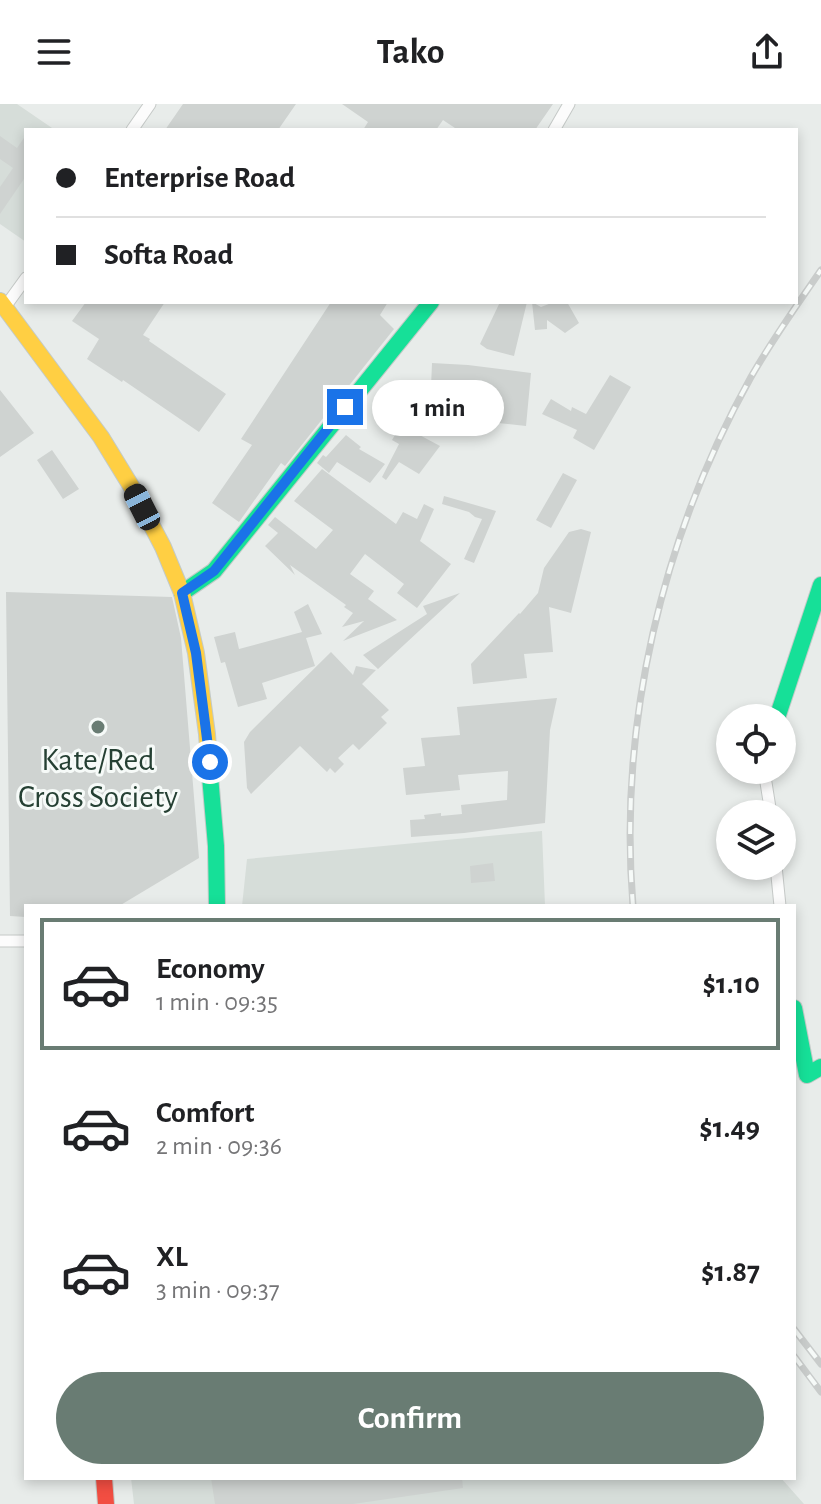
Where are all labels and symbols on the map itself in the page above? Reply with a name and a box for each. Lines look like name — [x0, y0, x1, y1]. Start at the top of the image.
callout: 1 min — [373, 379, 505, 435]
route end — [327, 389, 363, 425]
car — [120, 480, 164, 534]
marker: Kate/Red Cross Society — [89, 718, 107, 736]
place label: Kate/Red Cross Society — [18, 744, 178, 813]
route start — [192, 744, 228, 780]

